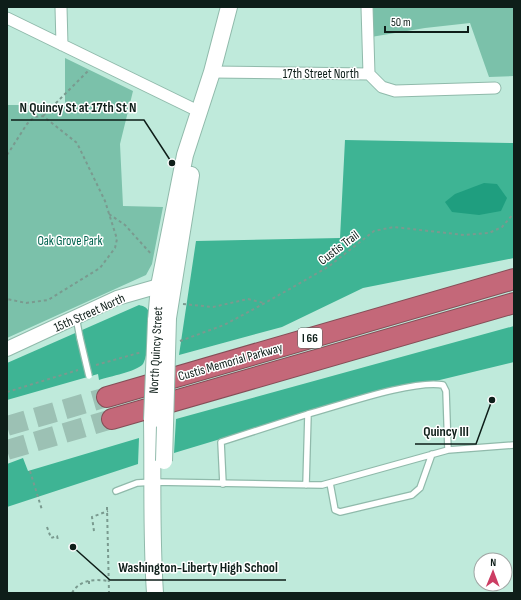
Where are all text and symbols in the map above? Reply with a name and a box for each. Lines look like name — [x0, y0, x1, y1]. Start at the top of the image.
scale bar — [385, 8, 468, 34]
text: 50 m — [391, 15, 411, 30]
street label: 17th Street North — [283, 66, 359, 82]
callout: N Quincy St at 17th St N — [11, 94, 144, 120]
text: N Quincy St at 17th St N — [20, 99, 136, 116]
street label: Custis Trail — [315, 227, 362, 268]
park label: Oak Grove Park — [38, 233, 102, 249]
street label: 15th Street North — [51, 290, 128, 336]
street label: North Quincy Street — [146, 306, 166, 394]
road number: I 66 — [298, 328, 322, 348]
street label: Custis Memorial Parkway — [176, 339, 284, 385]
callout: Quincy III — [415, 418, 476, 444]
text: Quincy III — [423, 423, 469, 440]
north arrow — [473, 552, 513, 592]
callout: Washington-Liberty High School — [110, 554, 286, 580]
text: N — [490, 556, 496, 569]
text: Washington-Liberty High School — [118, 559, 278, 576]

